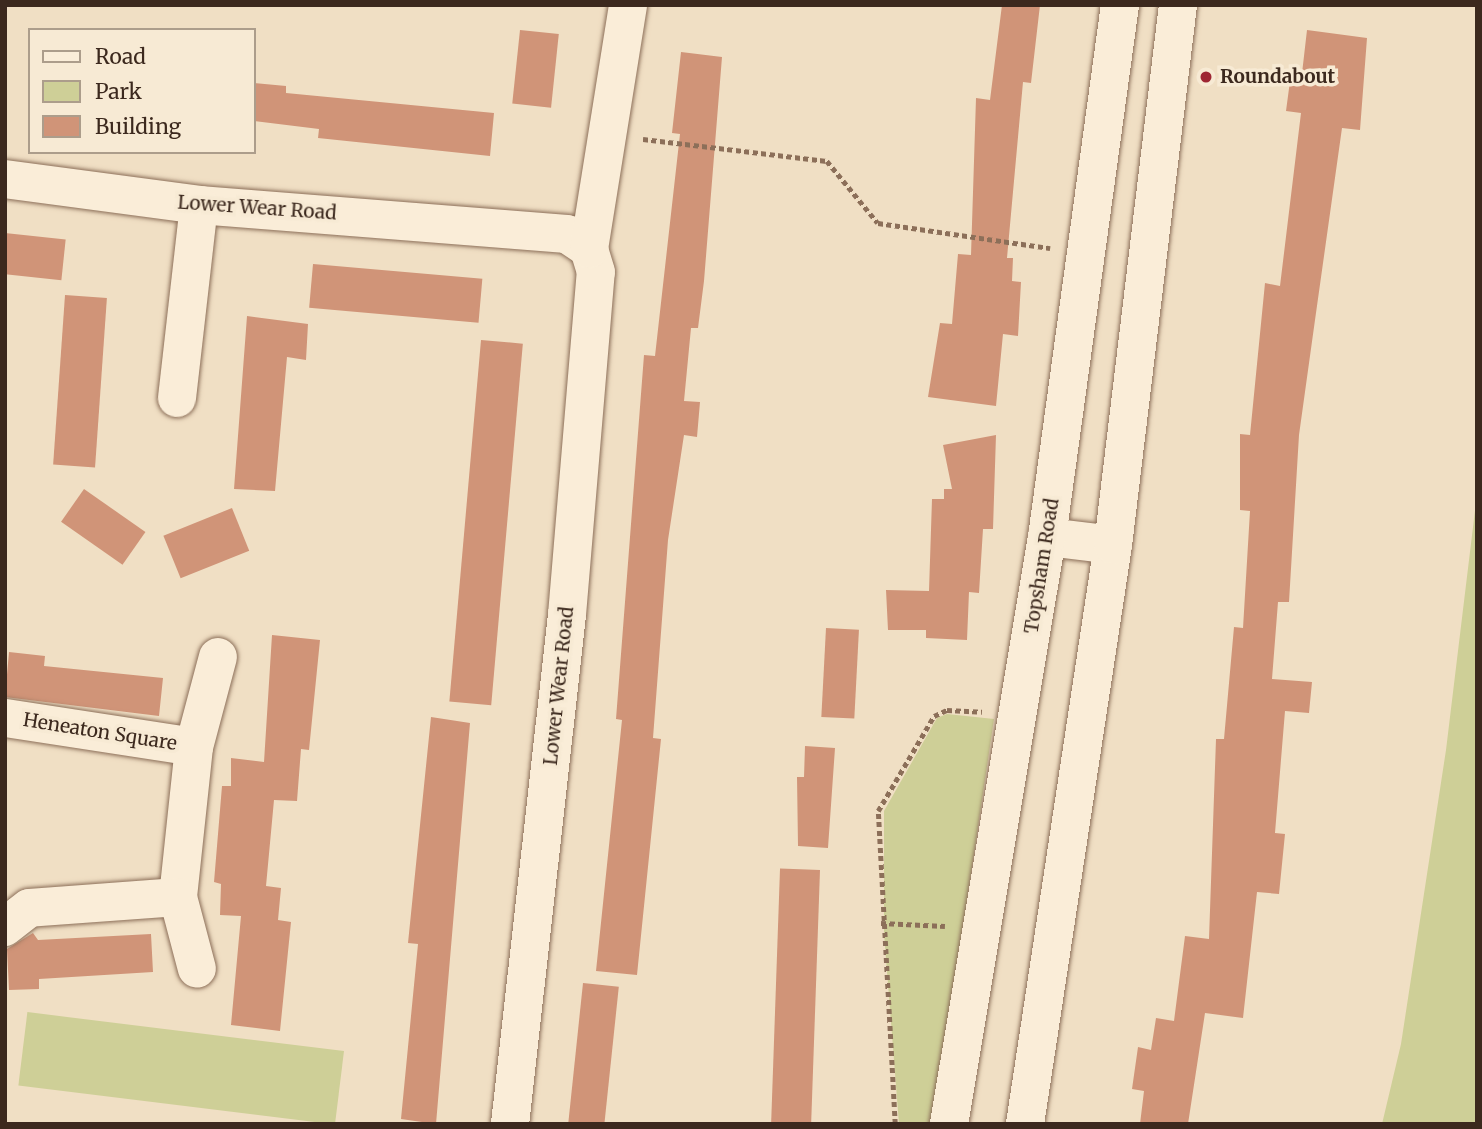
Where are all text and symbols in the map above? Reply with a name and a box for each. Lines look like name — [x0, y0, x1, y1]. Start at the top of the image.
legend — [28, 28, 256, 154]
text: Road — [95, 43, 146, 70]
place label: Roundabout — [1220, 66, 1335, 88]
marker: Roundabout — [1198, 69, 1214, 85]
text: Park — [95, 78, 142, 105]
text: Building — [95, 113, 181, 140]
street label: Lower Wear Road — [177, 191, 337, 225]
street label: Topsham Road — [1020, 497, 1064, 635]
street label: Lower Wear Road — [539, 606, 579, 766]
street label: Heneaton Square — [21, 709, 179, 755]

